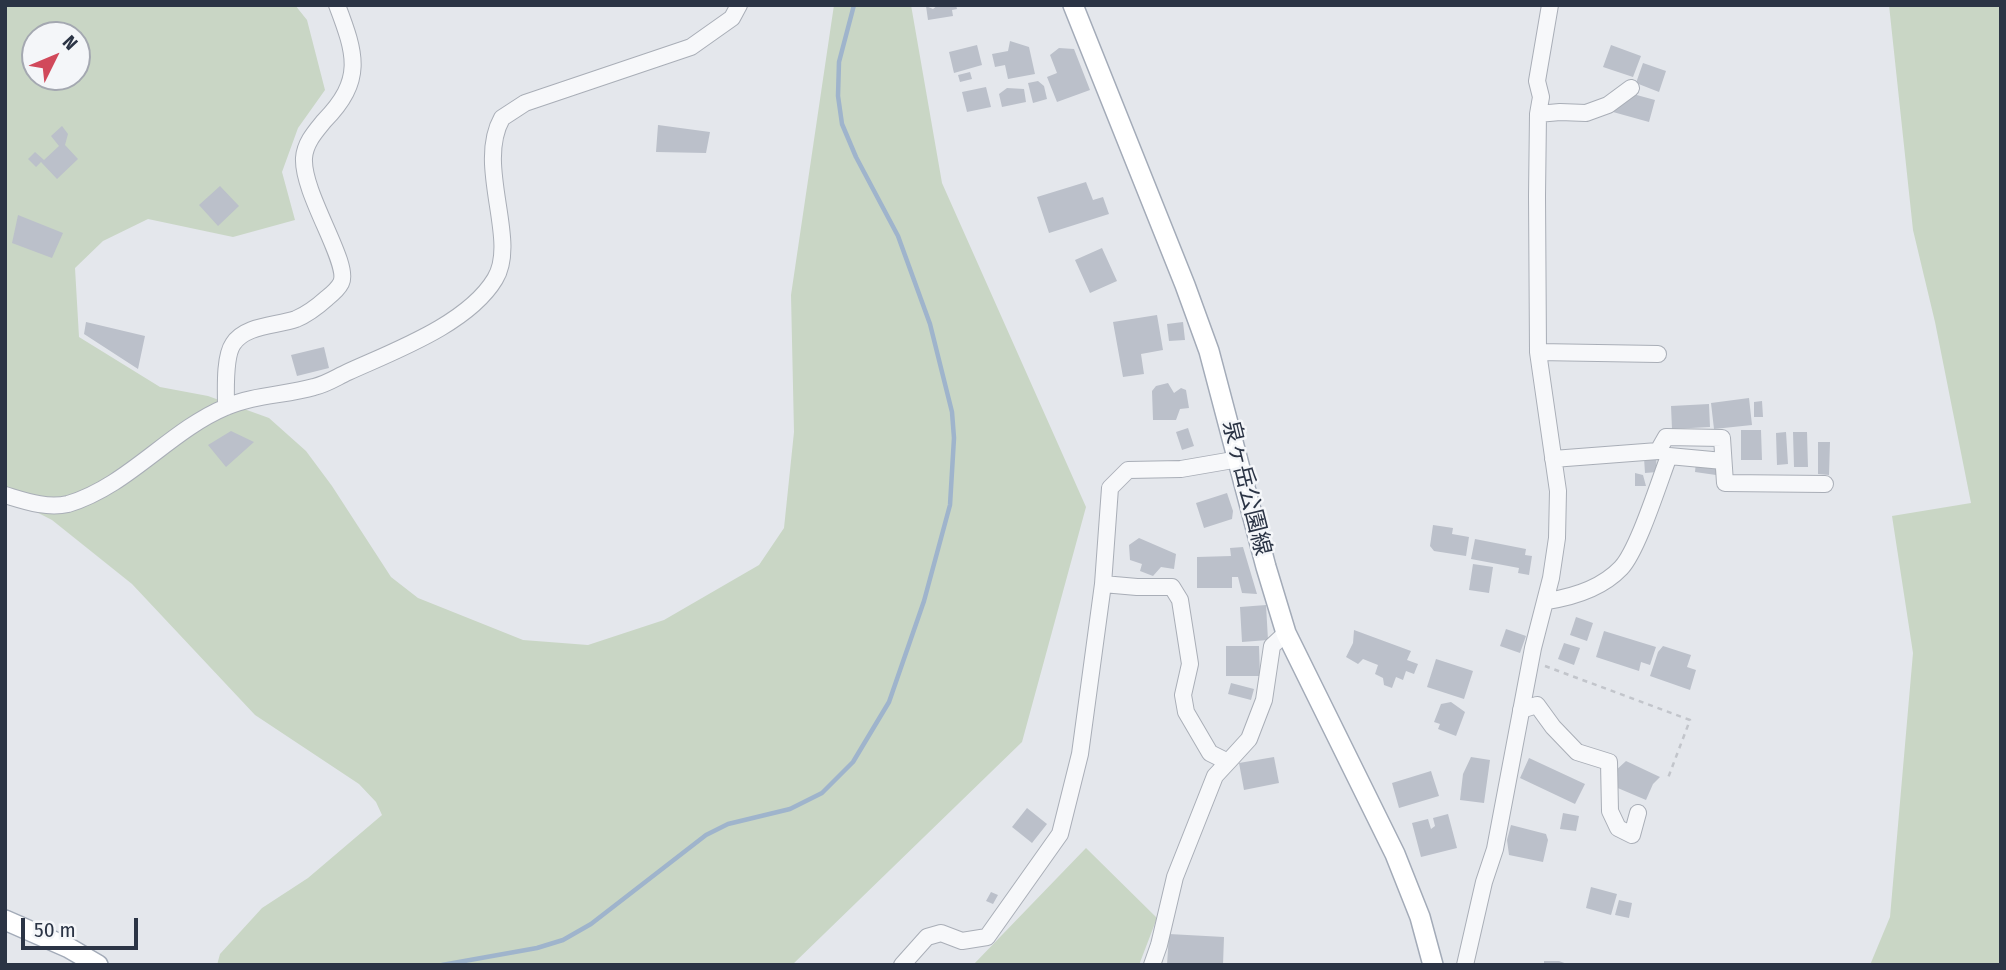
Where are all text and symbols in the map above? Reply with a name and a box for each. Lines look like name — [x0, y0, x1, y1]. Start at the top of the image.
north arrow — [21, 21, 91, 91]
text: N — [58, 31, 83, 55]
street label: 泉ヶ岳公園線 — [1216, 418, 1276, 558]
scale bar — [24, 904, 142, 948]
text: 50 m — [34, 917, 76, 943]

